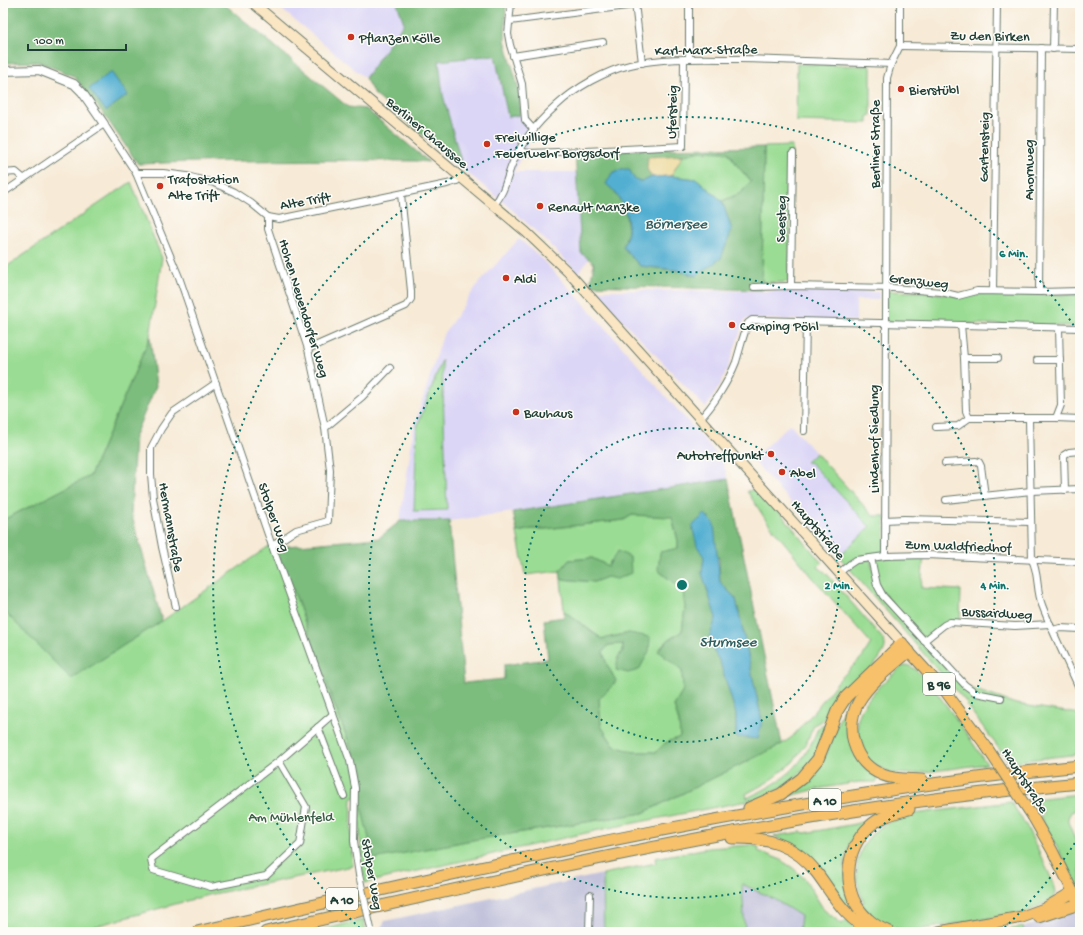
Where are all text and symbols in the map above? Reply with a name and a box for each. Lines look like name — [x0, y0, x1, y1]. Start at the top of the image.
scale bar — [28, 26, 126, 52]
street label: Zu den Birken — [950, 28, 1030, 47]
place label: Pflanzen Kölle — [358, 31, 441, 48]
marker: Pflanzen Kölle — [346, 32, 356, 42]
text: 100 m — [33, 35, 64, 49]
street label: Karl-Marx-Straße — [655, 42, 758, 61]
place label: Bierstübl — [908, 83, 959, 100]
marker: Bierstübl — [896, 84, 906, 94]
street label: Ufersteig — [665, 85, 682, 139]
street label: Berliner Chaussee — [381, 94, 471, 174]
street label: Berliner Straße — [868, 99, 885, 189]
street label: Gartensteig — [976, 112, 995, 182]
place label: Freiwillige Feuerwehr Borgsdorf — [494, 130, 621, 163]
marker: Freiwillige Feuerwehr Borgsdorf — [482, 139, 492, 149]
street label: Ahornweg — [1022, 140, 1039, 200]
place label: Trafostation Alte Trift — [167, 172, 239, 205]
marker: Trafostation Alte Trift — [155, 181, 165, 191]
street label: Alte Trift — [279, 189, 333, 215]
street label: Seesteg — [774, 195, 791, 243]
place label: Renault Manzke — [548, 200, 640, 217]
marker: Renault Manzke — [535, 201, 545, 211]
water label: Börnersee — [645, 216, 708, 234]
street label: Hohen Neuendorfer Weg — [273, 237, 332, 380]
text: 6 Min. — [999, 248, 1029, 262]
street label: Grenzweg — [888, 271, 949, 294]
place label: Aldi — [514, 272, 537, 289]
marker: Aldi — [501, 273, 511, 283]
place label: Camping Pöhl — [740, 319, 819, 336]
marker: Camping Pöhl — [727, 320, 737, 330]
street label: Lindenhof Siedlung — [867, 385, 884, 493]
place label: Bauhaus — [523, 406, 573, 423]
marker: Bauhaus — [511, 407, 521, 417]
place label: Autotreffpunkt — [677, 448, 764, 465]
marker: Autotreffpunkt — [766, 449, 776, 459]
place label: Abel — [790, 466, 816, 483]
marker: Abel — [777, 467, 787, 477]
street label: Hermannstraße — [153, 481, 186, 574]
street label: Stolper Weg — [253, 481, 292, 555]
street label: Hauptstraße — [786, 497, 848, 565]
street label: Zum Waldfriedhof — [904, 537, 1013, 558]
centre of rings — [675, 578, 689, 592]
text: 2 Min. — [824, 580, 854, 594]
text: 4 Min. — [980, 580, 1009, 594]
street label: Bussardweg — [960, 604, 1033, 625]
water label: Sturmsee — [699, 634, 758, 652]
road number: B 96 — [923, 673, 955, 695]
street label: Hauptstraße — [997, 746, 1052, 818]
road number: A 10 — [809, 789, 841, 811]
park label: Am Mühlenfeld — [248, 810, 335, 827]
street label: Stolper Weg — [356, 837, 385, 911]
road number: A 10 — [326, 888, 358, 910]

